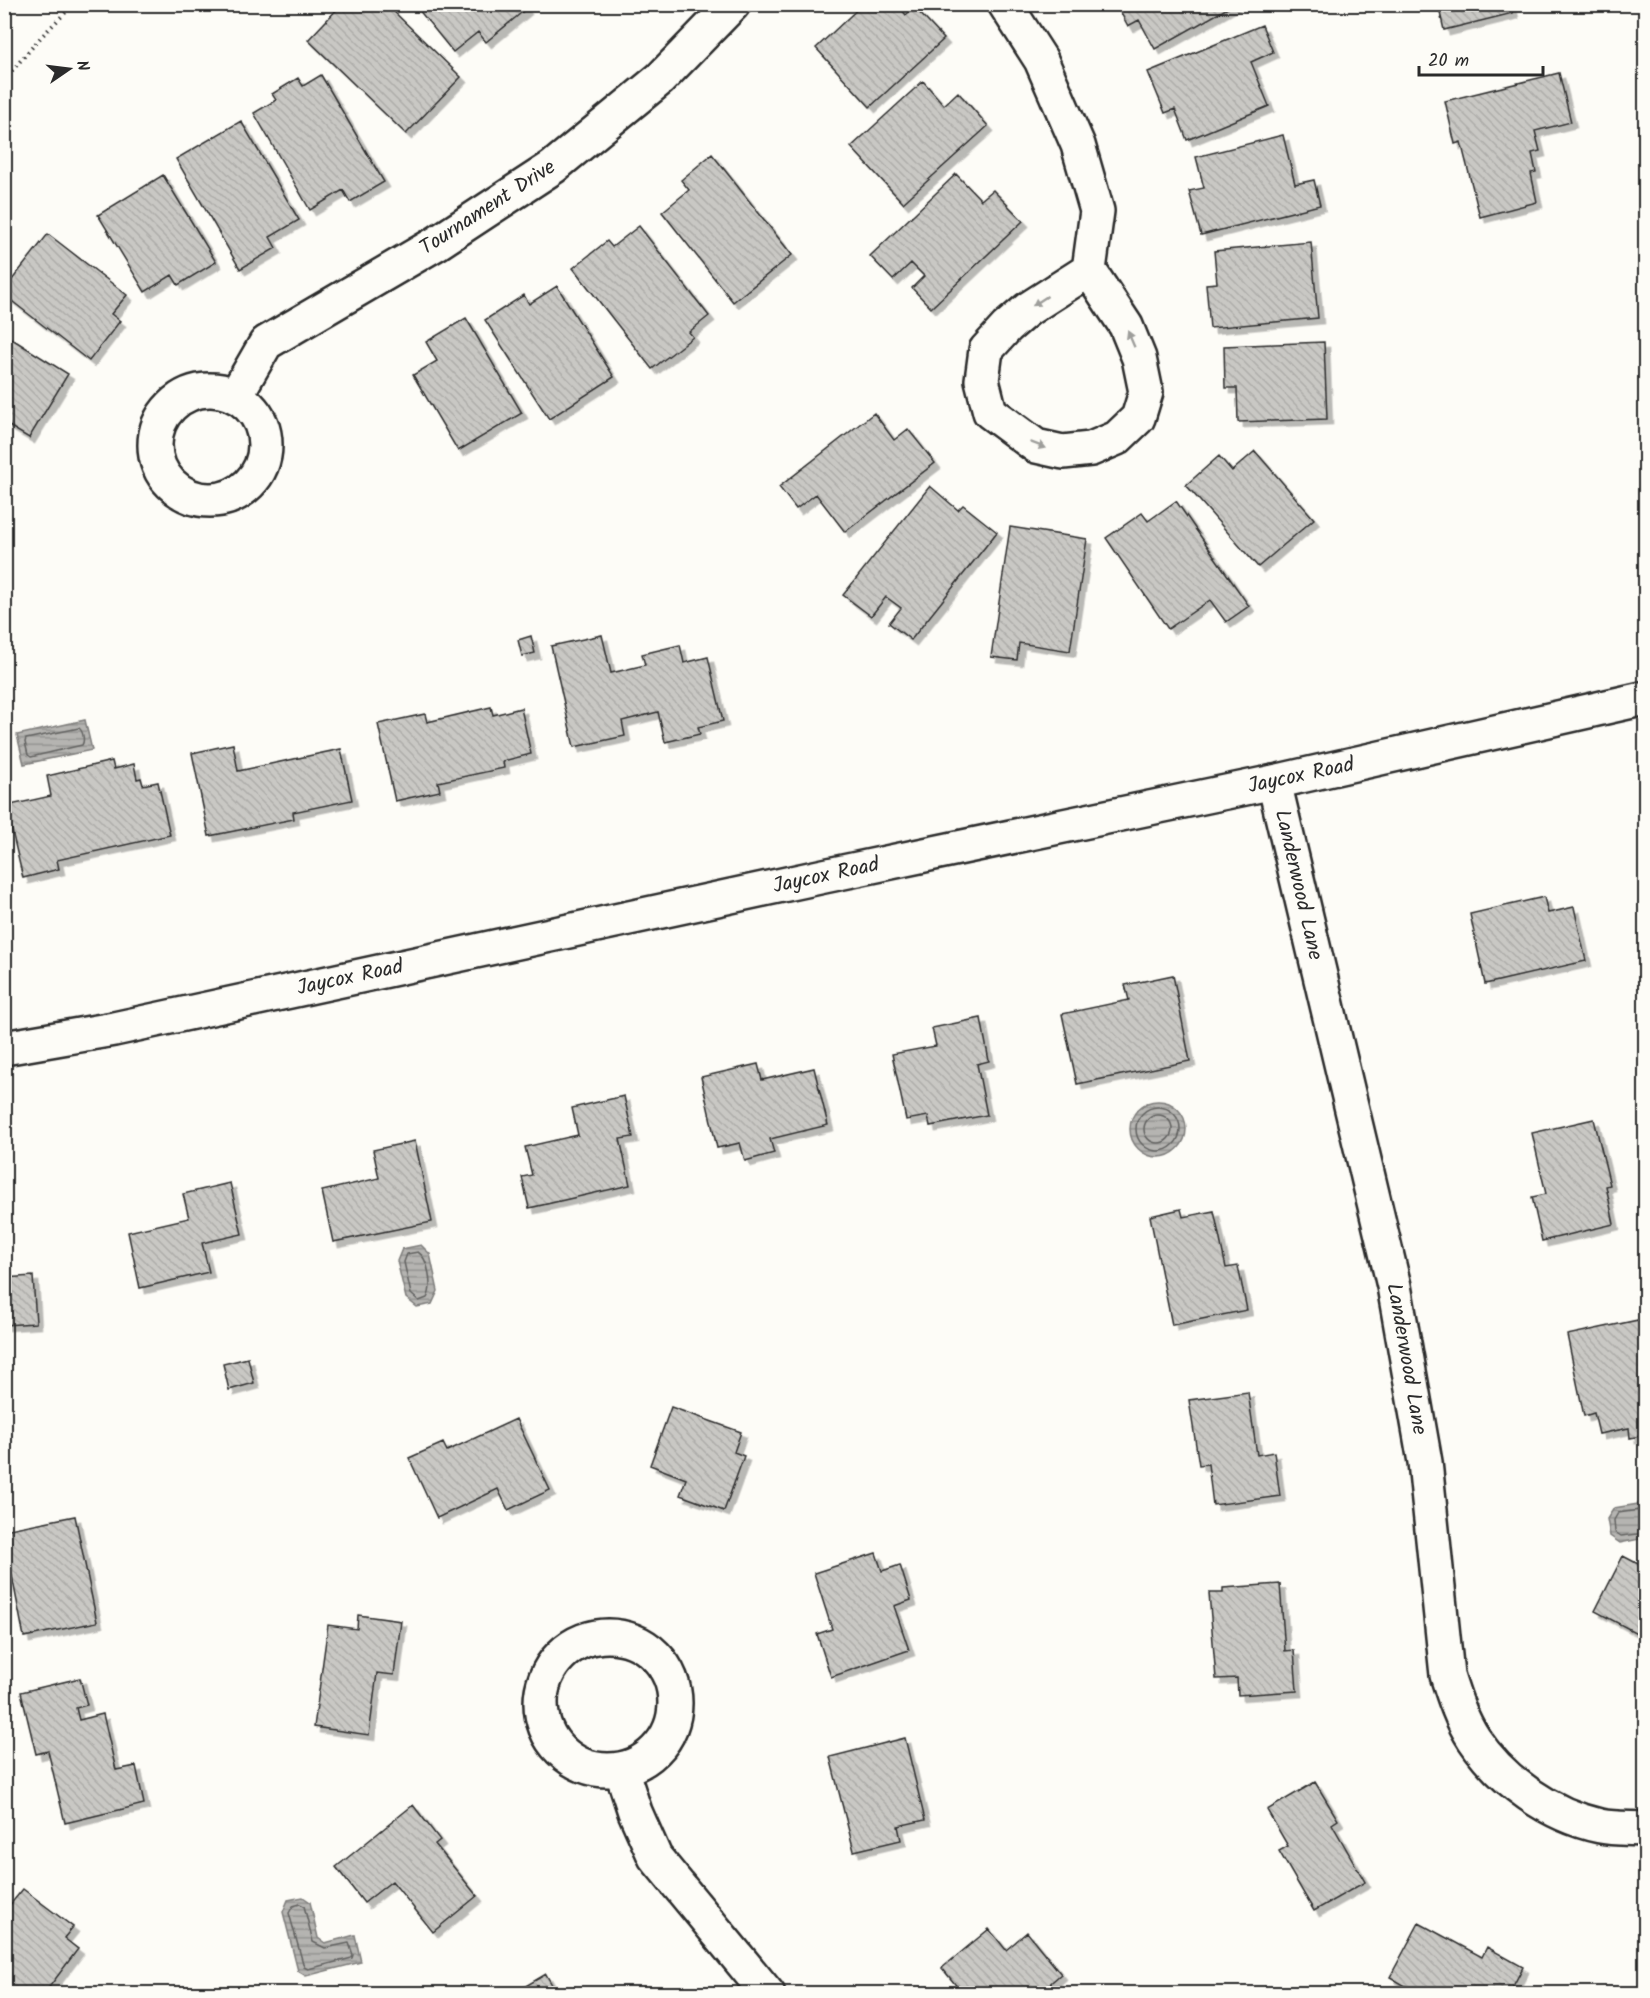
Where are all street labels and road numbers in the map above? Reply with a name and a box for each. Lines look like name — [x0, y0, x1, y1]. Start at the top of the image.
street label: Tournament Drive — [413, 151, 563, 264]
street label: Jaycox Road — [1245, 749, 1358, 803]
street label: Landerwood Lane — [1265, 807, 1331, 964]
street label: Jaycox Road — [770, 849, 883, 903]
street label: Jaycox Road — [294, 951, 407, 1005]
street label: Landerwood Lane — [1376, 1281, 1436, 1438]

